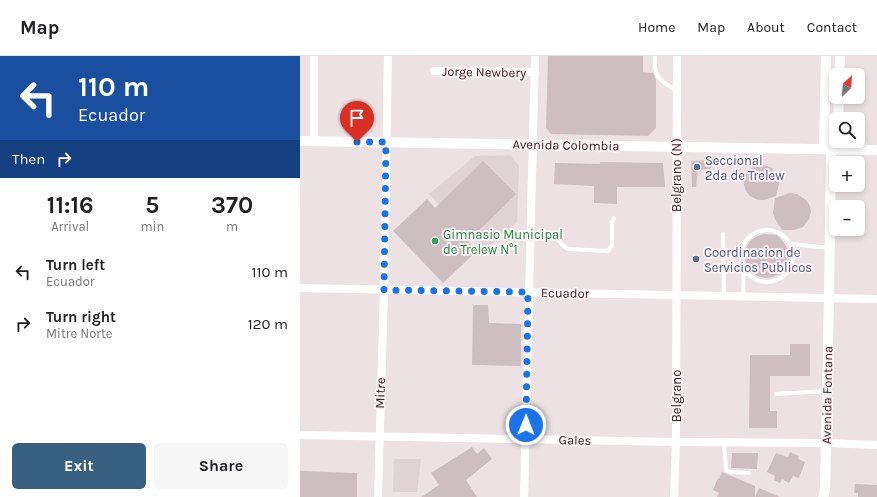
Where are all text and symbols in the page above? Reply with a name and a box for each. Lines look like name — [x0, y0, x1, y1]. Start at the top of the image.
text: Map — [20, 17, 59, 39]
text: Home — [638, 19, 675, 36]
text: Map — [697, 19, 725, 36]
text: About — [747, 19, 785, 36]
text: Contact — [807, 19, 857, 36]
street label: Jorge Newbery — [442, 64, 526, 80]
north arrow — [829, 68, 865, 104]
map controls — [829, 68, 865, 236]
text: 110 m — [78, 70, 149, 103]
icon: left — [12, 72, 64, 124]
pin — [340, 101, 374, 142]
text: Ecuador — [78, 104, 145, 126]
icon: arrive — [346, 107, 368, 129]
button: search — [829, 112, 865, 148]
street label: Avenida Colombia — [512, 137, 620, 153]
street label: Belgrano (N) — [669, 138, 684, 212]
icon: right — [53, 148, 75, 170]
text: Then — [12, 150, 45, 168]
place label: Seccional 2da de Trelew — [705, 153, 785, 183]
button: + — [829, 156, 865, 192]
marker: Seccional 2da de Trelew — [692, 162, 702, 172]
text: 11:16 — [47, 191, 94, 219]
text: 5 — [145, 191, 159, 219]
text: 370 — [211, 191, 253, 219]
button: − — [829, 200, 865, 236]
text: Arrival — [51, 219, 89, 234]
text: min — [140, 219, 164, 234]
text: m — [226, 219, 238, 234]
place label: Gimnasio Municipal de Trelew N°1 — [443, 227, 563, 257]
marker: Gimnasio Municipal de Trelew N°1 — [430, 236, 440, 246]
place label: Coordinacion de Servicios Publicos — [704, 245, 812, 275]
marker: Coordinacion de Servicios Publicos — [691, 254, 701, 264]
text: Turn left — [46, 256, 105, 274]
icon: left — [12, 261, 34, 283]
text: 110 m — [252, 263, 288, 281]
text: Ecuador — [46, 274, 95, 289]
street label: Ecuador — [541, 285, 590, 301]
text: Turn right — [46, 308, 116, 326]
icon: right — [12, 313, 34, 335]
text: 120 m — [248, 315, 288, 333]
text: Mitre Norte — [46, 326, 113, 341]
street label: Avenida Fontana — [819, 346, 835, 444]
street label: Belgrano — [669, 370, 684, 422]
street label: Mitre — [372, 377, 388, 409]
position arrow — [505, 404, 547, 446]
street label: Gales — [559, 432, 592, 448]
button: Exit — [12, 443, 146, 489]
button: Share — [154, 443, 288, 489]

